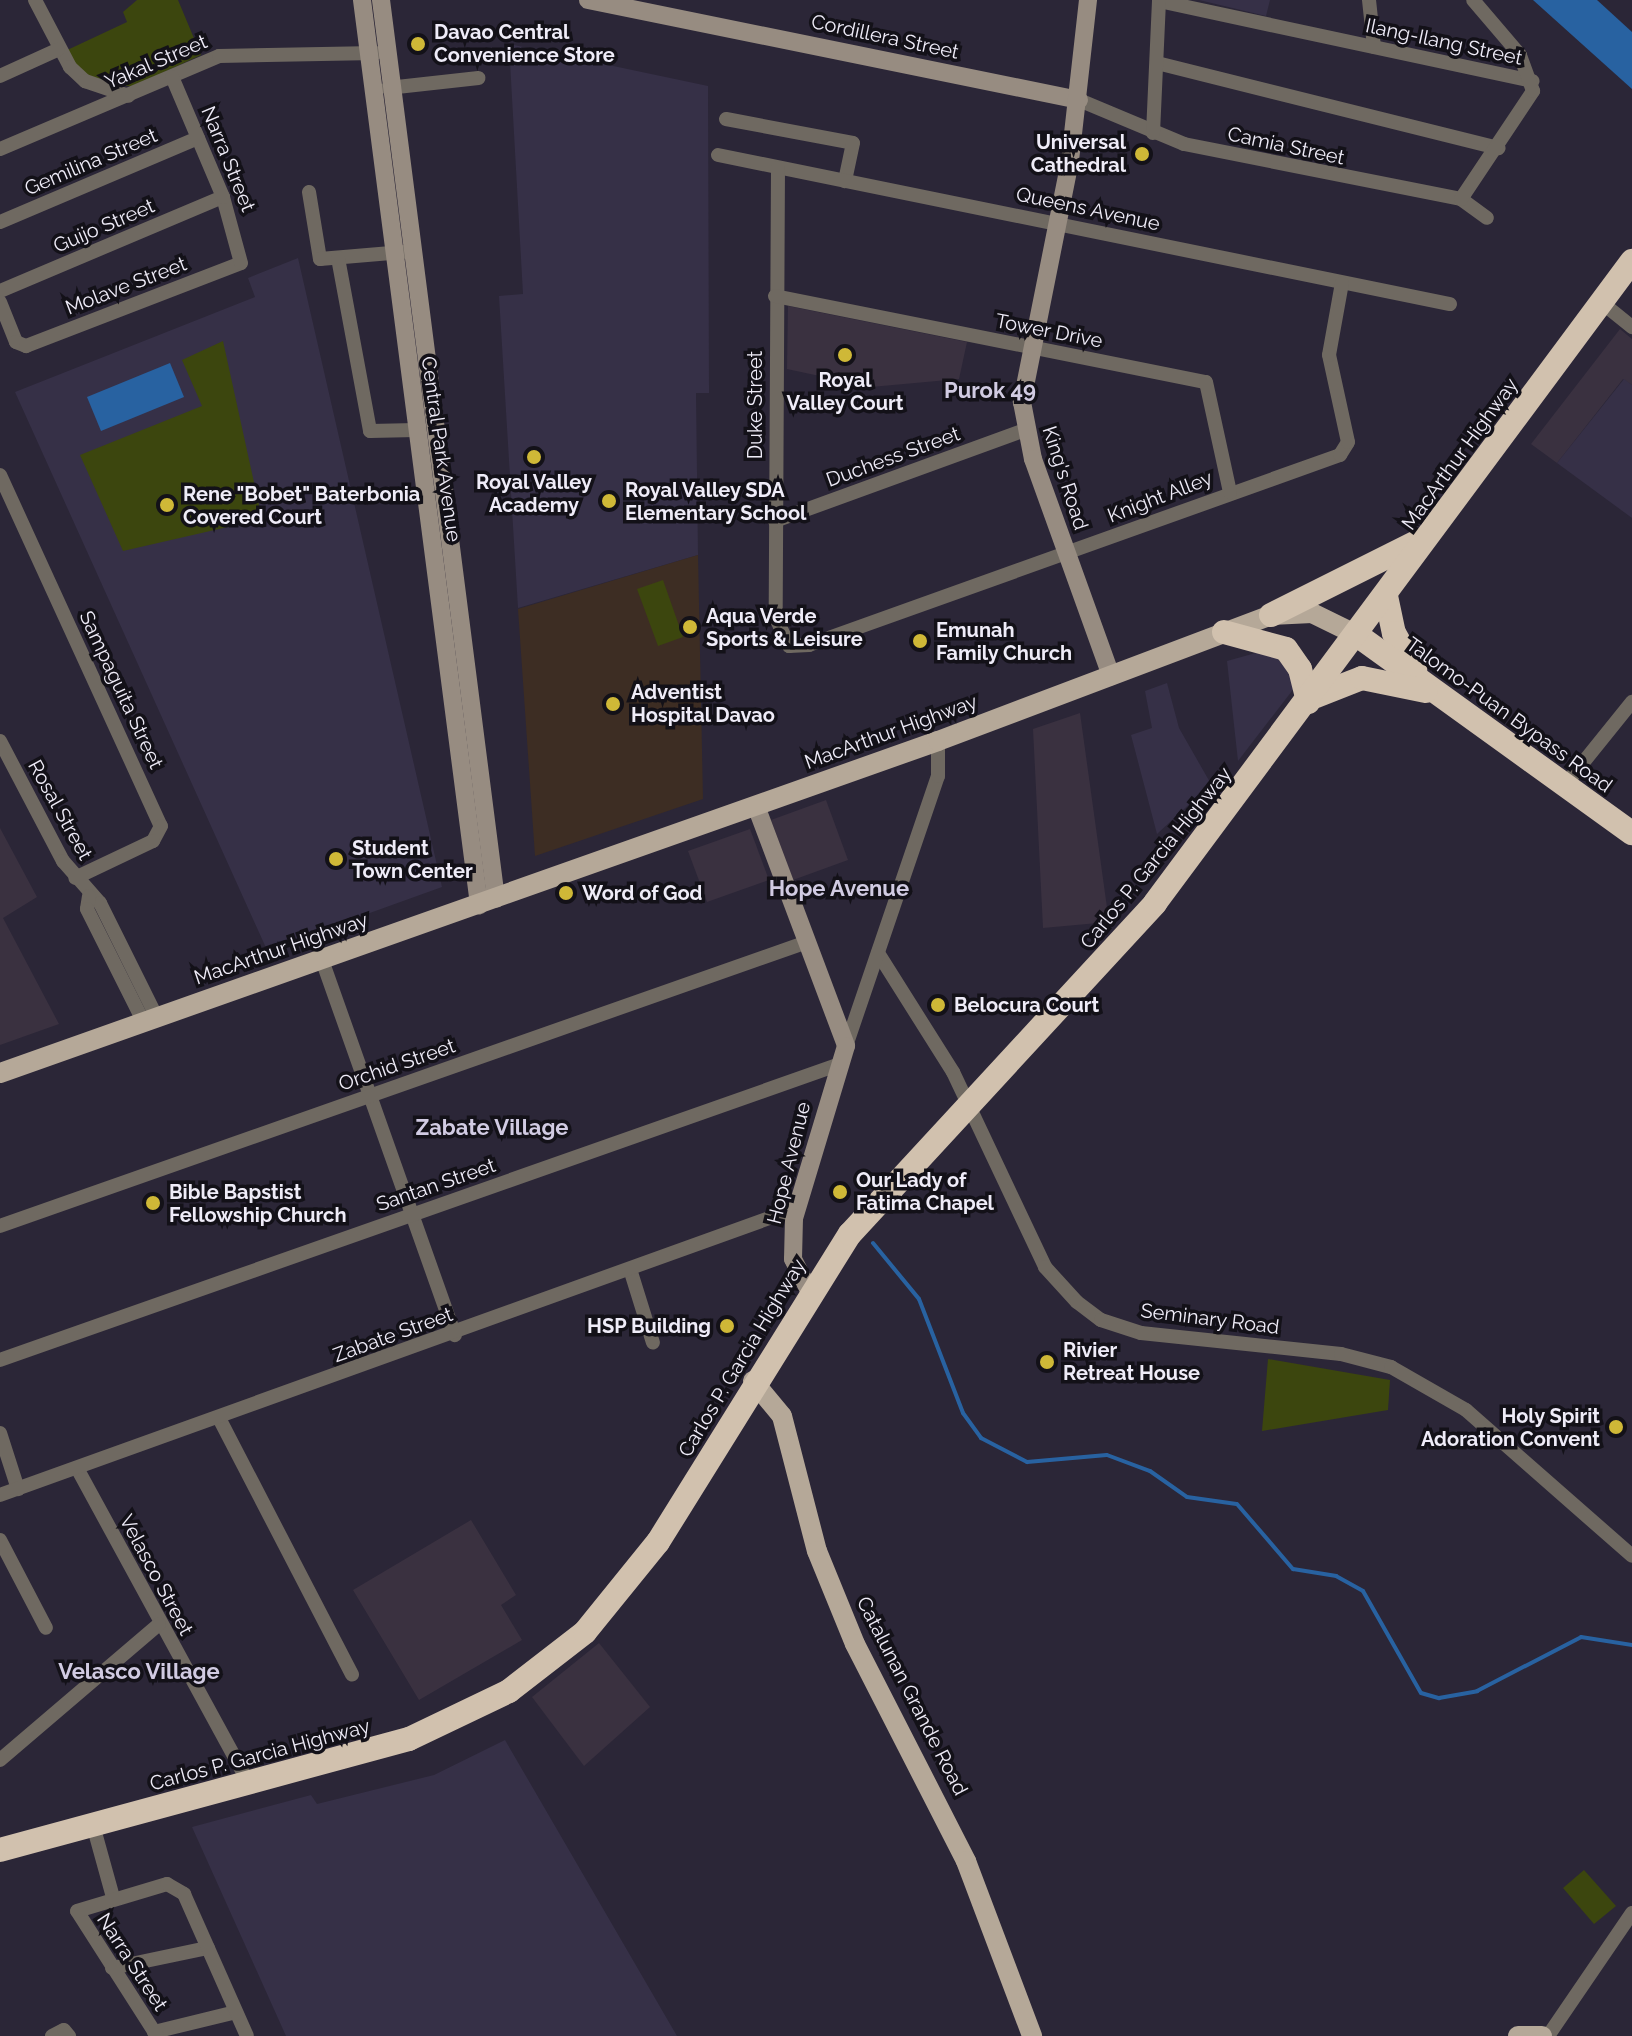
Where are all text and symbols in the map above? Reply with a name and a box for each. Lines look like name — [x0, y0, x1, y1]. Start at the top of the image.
street label: Cordillera Street — [809, 10, 961, 64]
street label: Ilang-Ilang Street — [1363, 14, 1525, 70]
place label: Davao Central Convenience Store — [434, 20, 615, 67]
street label: Yakal Street — [101, 30, 211, 94]
marker: Davao Central Convenience Store — [409, 35, 427, 53]
street label: Narra Street — [196, 103, 260, 215]
street label: Camia Street — [1225, 122, 1347, 170]
street label: Gemilina Street — [21, 123, 161, 201]
place label: Universal Cathedral — [1031, 130, 1126, 177]
marker: Universal Cathedral — [1133, 145, 1151, 163]
street label: Queens Avenue — [1014, 182, 1162, 236]
street label: Guijo Street — [50, 194, 158, 258]
street label: Molave Street — [62, 252, 190, 320]
street label: Tower Drive — [993, 309, 1105, 353]
marker: Royal Valley Court — [836, 346, 854, 364]
street label: Duke Street — [743, 351, 767, 459]
street label: Central Park Avenue — [416, 354, 466, 544]
place label: Royal Valley Court — [786, 368, 904, 415]
street label: MacArthur Highway — [1397, 373, 1523, 535]
district label: Purok 49 — [944, 378, 1036, 404]
street label: Duchess Street — [823, 422, 963, 492]
street label: King's Road — [1037, 423, 1093, 533]
marker: Royal Valley Academy — [525, 448, 543, 466]
street label: Knight Alley — [1104, 466, 1216, 528]
place label: Royal Valley Academy — [475, 470, 593, 517]
place label: Royal Valley SDA Elementary School — [625, 478, 807, 525]
place label: Rene "Bobet" Baterbonia Covered Court — [183, 482, 421, 529]
marker: Royal Valley SDA Elementary School — [600, 492, 618, 510]
marker: Rene "Bobet" Baterbonia Covered Court — [158, 496, 176, 514]
place label: Aqua Verde Sports & Leisure — [706, 604, 863, 651]
street label: Sampaguita Street — [74, 607, 168, 773]
marker: Aqua Verde Sports & Leisure — [681, 618, 699, 636]
place label: Emunah Family Church — [936, 618, 1073, 665]
marker: Emunah Family Church — [911, 632, 929, 650]
street label: Talomo-Puan Bypass Road — [1401, 632, 1617, 798]
place label: Adventist Hospital Davao — [631, 680, 775, 727]
street label: MacArthur Highway — [801, 690, 981, 774]
marker: Adventist Hospital Davao — [602, 693, 624, 715]
street label: Rosal Street — [23, 756, 97, 864]
street label: Carlos P. Garcia Highway — [1075, 762, 1237, 954]
place label: Student Town Center — [352, 836, 473, 883]
marker: Student Town Center — [327, 850, 345, 868]
district label: Hope Avenue — [769, 876, 909, 902]
place label: Word of God — [582, 881, 703, 905]
marker: Word of God — [557, 884, 575, 902]
street label: MacArthur Highway — [191, 908, 371, 990]
place label: Belocura Court — [954, 993, 1099, 1017]
marker: Belocura Court — [929, 996, 947, 1014]
street label: Orchid Street — [336, 1034, 458, 1096]
street label: Hope Avenue — [762, 1099, 816, 1227]
district label: Zabate Village — [415, 1115, 569, 1141]
street label: Santan Street — [373, 1153, 499, 1217]
place label: Our Lady of Fatima Chapel — [856, 1168, 994, 1215]
place label: Bible Bapstist Fellowship Church — [169, 1180, 346, 1227]
marker: Our Lady of Fatima Chapel — [831, 1183, 849, 1201]
marker: Bible Bapstist Fellowship Church — [144, 1194, 162, 1212]
street label: Carlos P. Garcia Highway — [673, 1255, 811, 1461]
street label: Seminary Road — [1139, 1299, 1281, 1339]
street label: Zabate Street — [330, 1302, 456, 1368]
place label: HSP Building — [586, 1314, 711, 1338]
marker: HSP Building — [718, 1317, 736, 1335]
place label: Rivier Retreat House — [1063, 1338, 1200, 1385]
marker: Rivier Retreat House — [1038, 1353, 1056, 1371]
place label: Holy Spirit Adoration Convent — [1421, 1404, 1600, 1451]
marker: Holy Spirit Adoration Convent — [1607, 1418, 1625, 1436]
street label: Velasco Street — [114, 1511, 198, 1639]
street label: Catalunan Grande Road — [851, 1593, 973, 1799]
district label: Velasco Village — [58, 1659, 220, 1685]
street label: Carlos P. Garcia Highway — [147, 1714, 373, 1796]
street label: Narra Street — [92, 1909, 172, 2015]

